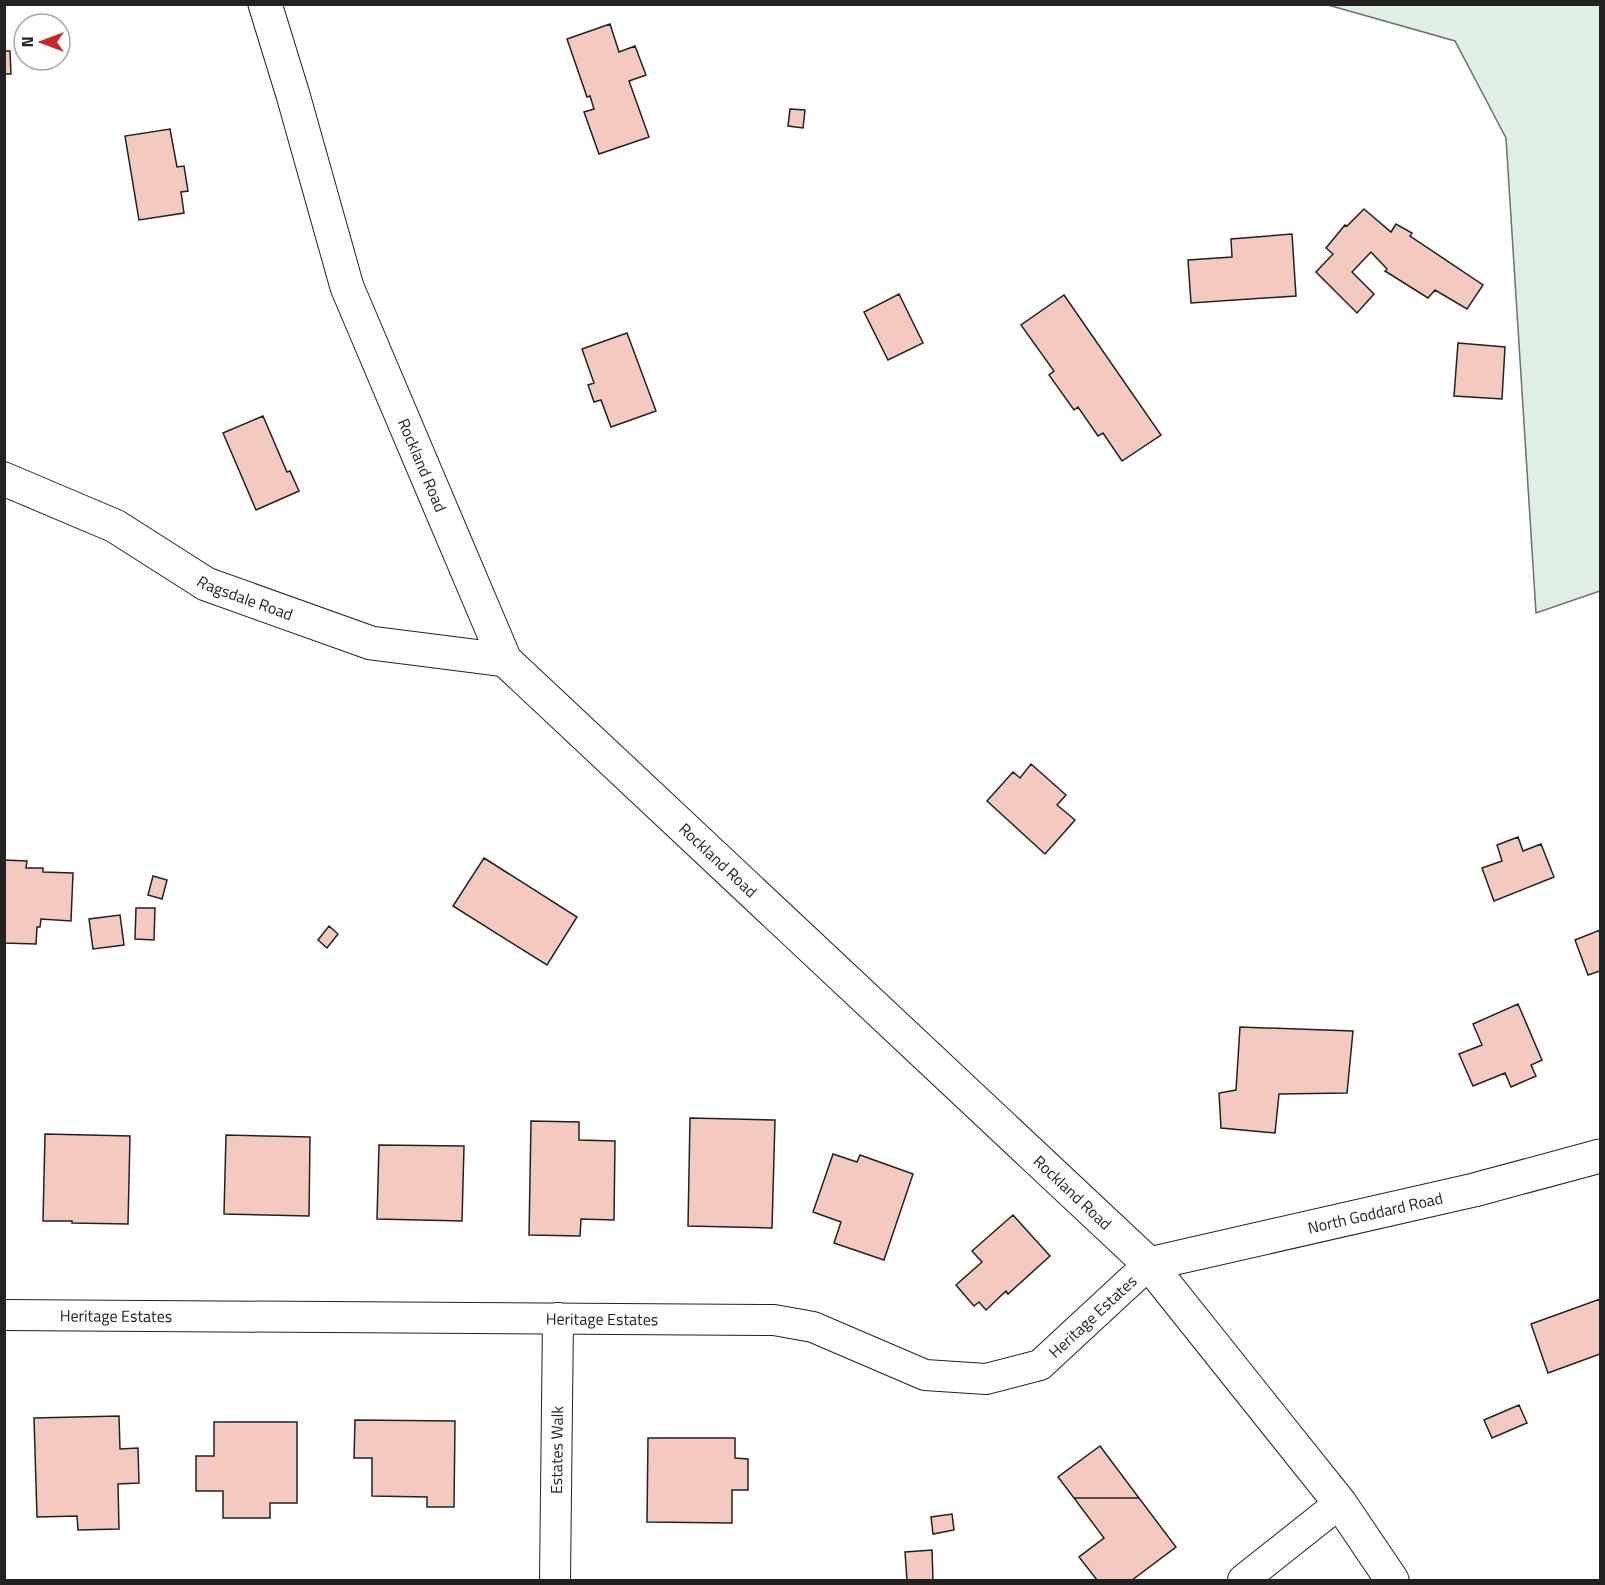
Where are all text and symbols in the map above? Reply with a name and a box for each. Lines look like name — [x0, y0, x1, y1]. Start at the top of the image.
north arrow — [12, 12, 72, 72]
text: N — [15, 36, 39, 48]
street label: Rockland Road — [392, 414, 453, 516]
street label: Ragsdale Road — [192, 569, 296, 626]
street label: Rockland Road — [674, 817, 763, 903]
street label: Rockland Road — [1028, 1150, 1117, 1235]
street label: North Goddard Road — [1305, 1185, 1445, 1239]
street label: Heritage Estates — [1043, 1269, 1142, 1363]
street label: Heritage Estates — [60, 1303, 172, 1328]
street label: Heritage Estates — [546, 1307, 658, 1331]
street label: Estates Walk — [544, 1406, 569, 1494]

